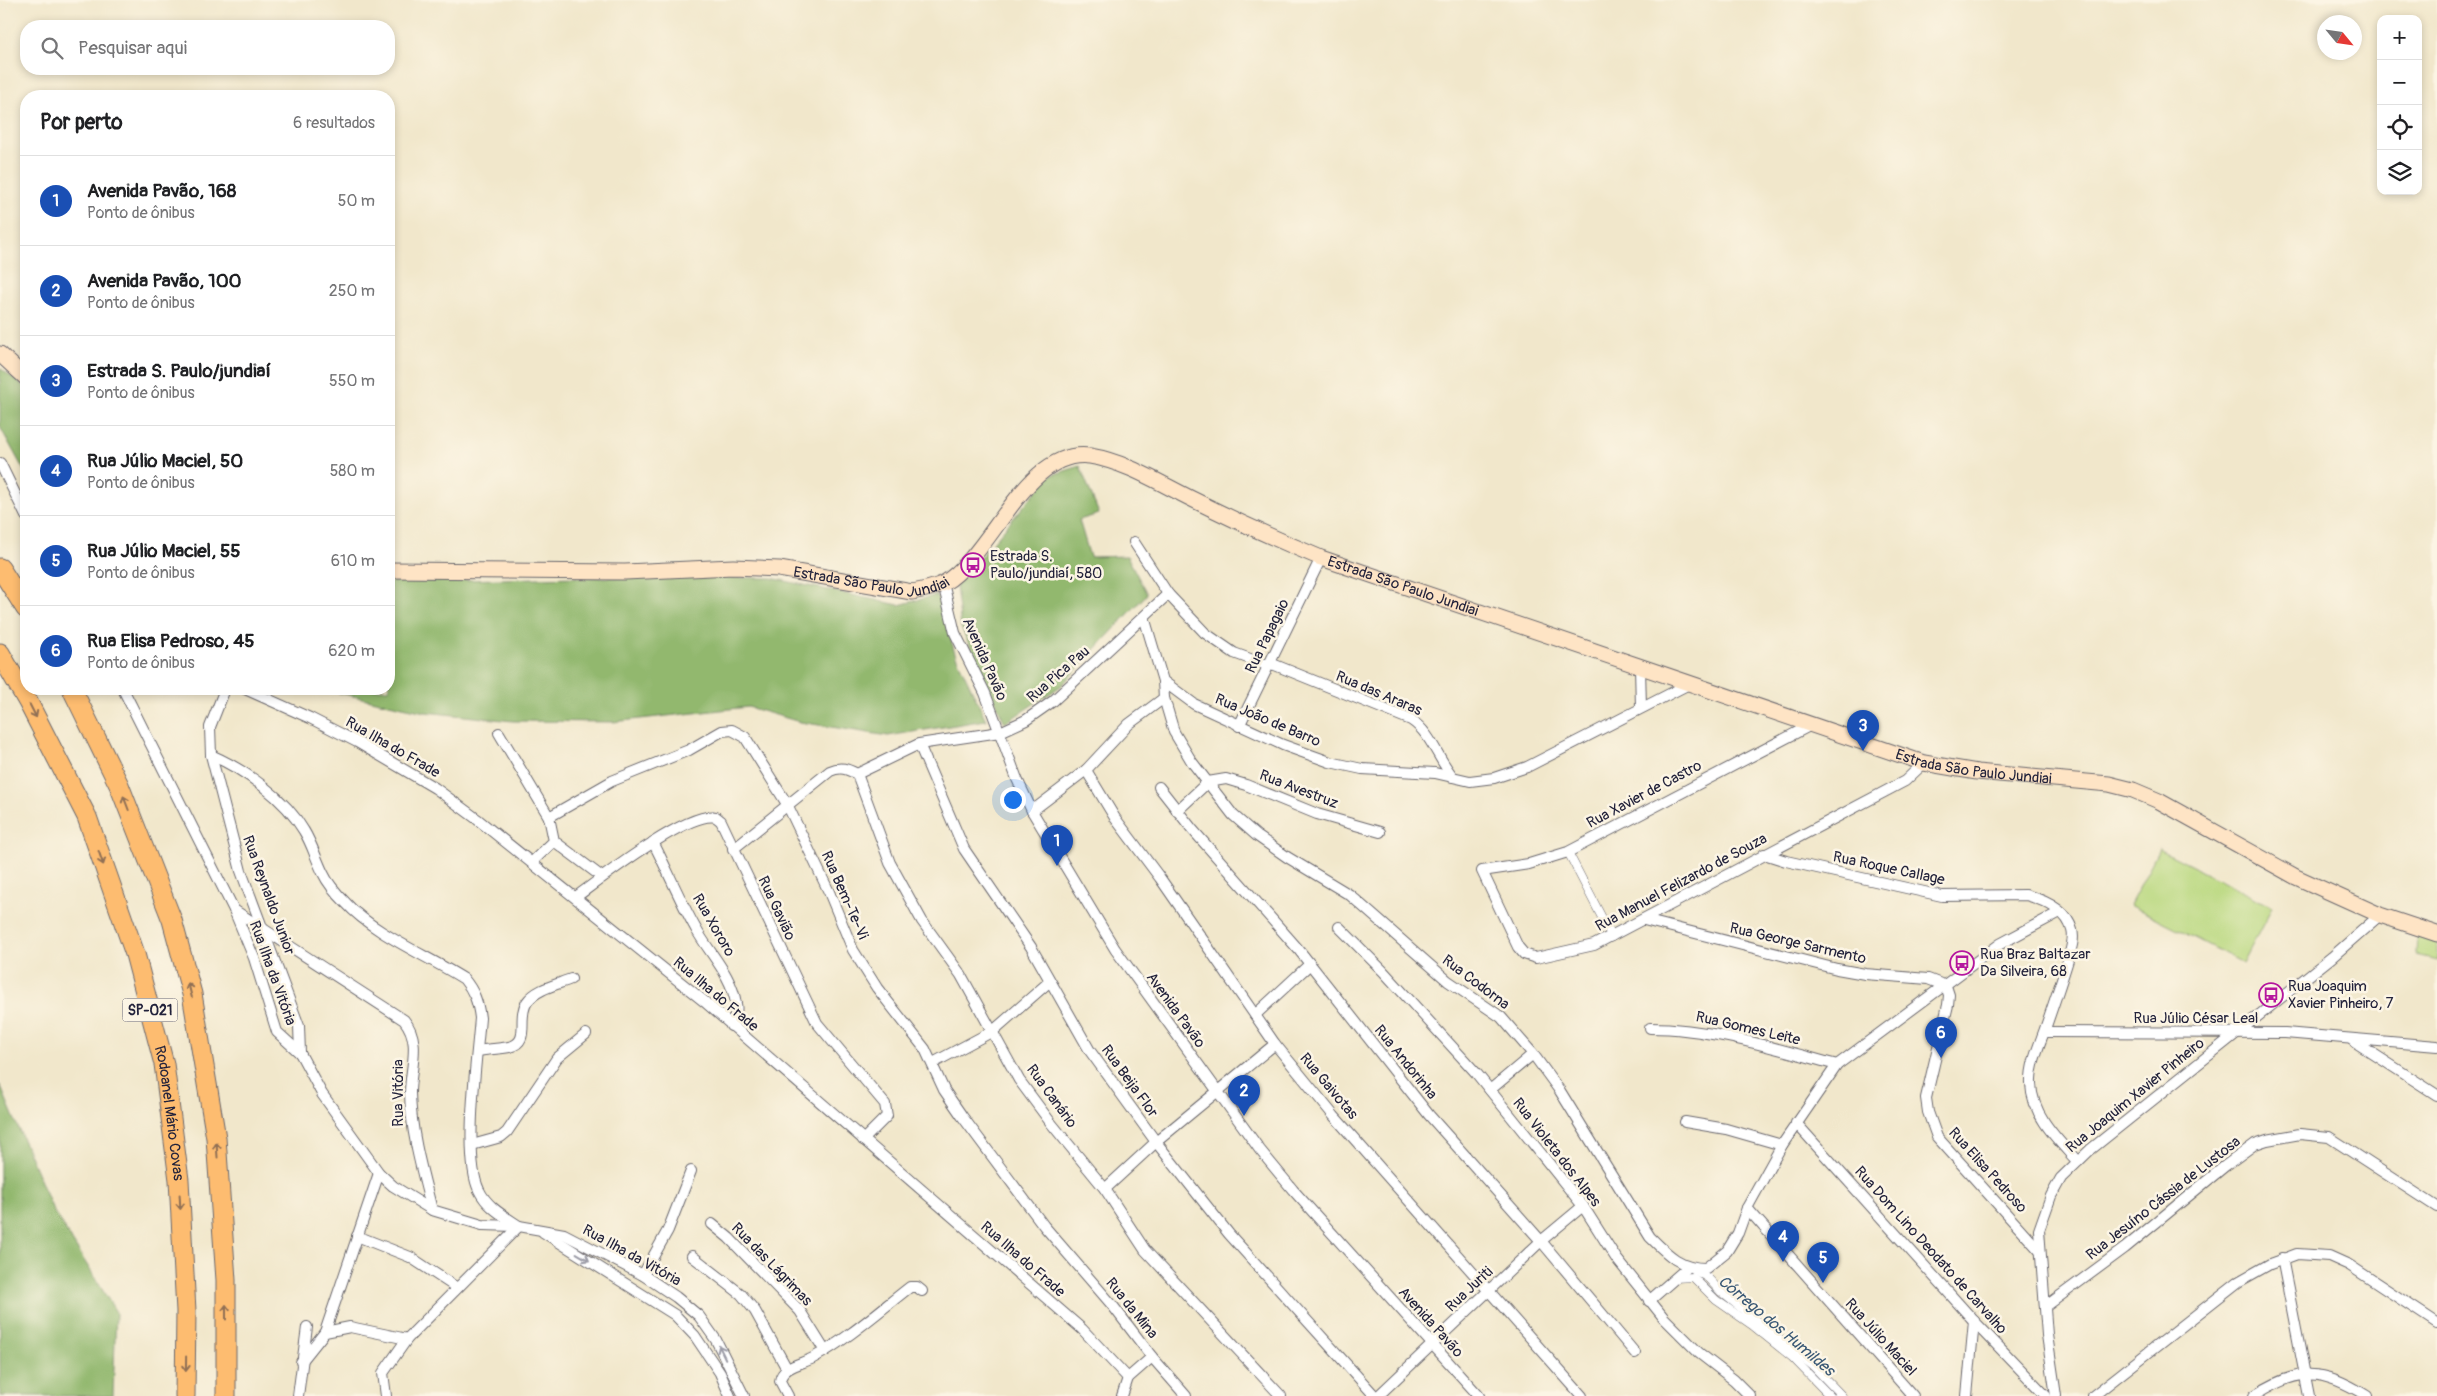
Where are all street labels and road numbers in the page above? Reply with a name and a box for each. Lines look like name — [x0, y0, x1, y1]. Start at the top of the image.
street label: Estrada São Paulo Jundiai — [1325, 552, 1481, 621]
street label: Estrada São Paulo Jundiai — [792, 563, 954, 602]
street label: Rua Papagaio — [1241, 596, 1294, 677]
street label: Avenida Pavão — [958, 615, 1011, 704]
street label: Rua Pica Pau — [1023, 642, 1094, 707]
street label: Rua das Araras — [1333, 667, 1425, 720]
street label: Rua João de Barro — [1212, 690, 1323, 751]
street label: Rua Ilha do Frade — [342, 713, 444, 782]
street label: Estrada São Paulo Jundiai — [1893, 745, 2053, 789]
street label: Rua Xavier de Castro — [1583, 756, 1705, 833]
street label: Rua Avestruz — [1257, 766, 1341, 813]
street label: Rua Manuel Felizardo de Souza — [1592, 829, 1770, 936]
street label: Rua Reynaldo Junior — [238, 833, 299, 958]
street label: Rua Roque Callage — [1831, 847, 1947, 890]
street label: Rua Bem-Te-Vi — [817, 848, 873, 943]
street label: Rua Gavião — [753, 873, 800, 943]
street label: Rua Xororo — [688, 891, 739, 960]
street label: Rua Ilha da Vitória — [245, 918, 300, 1028]
street label: Rua George Sarmento — [1728, 919, 1868, 968]
street label: Rua Codorna — [1438, 951, 1513, 1014]
street label: Rua Ilha do Frade — [669, 953, 763, 1036]
street label: Avenida Pavão — [1142, 969, 1209, 1052]
road number: SP-021 — [122, 998, 178, 1022]
street label: Rua Gomes Leite — [1694, 1007, 1803, 1050]
street label: Rua Júlio César Leal — [2134, 1009, 2258, 1028]
street label: Rua Andorinha — [1370, 1021, 1441, 1103]
street label: Rua Joaquim Xavier Pinheiro — [2062, 1034, 2208, 1157]
street label: Rua Beija Flor — [1097, 1041, 1163, 1122]
street label: Rodoanel Mário Covas — [150, 1044, 188, 1182]
street label: Rua Gaivotas — [1295, 1049, 1362, 1124]
street label: Rua Vitória — [389, 1059, 408, 1127]
street label: Rua Canário — [1022, 1061, 1081, 1132]
street label: Rua Violeta dos Alpes — [1508, 1094, 1605, 1211]
street label: Rua Elisa Pedroso — [1944, 1124, 2031, 1217]
street label: Rua Jesuíno Cássia de Lustosa — [2082, 1132, 2244, 1265]
street label: Rua Dom Lino Deodato de Carvalho — [1850, 1162, 2011, 1338]
street label: Rua Ilha do Frade — [976, 1217, 1069, 1302]
street label: Rua das Lágrimas — [727, 1219, 816, 1310]
street label: Rua Ilha da Vitória — [579, 1220, 684, 1290]
street label: Rua Juriti — [1442, 1262, 1497, 1316]
street label: Rua da Mina — [1101, 1274, 1162, 1343]
street label: Avenida Pavão — [1394, 1283, 1467, 1362]
street label: Rua Júlio Maciel — [1841, 1295, 1920, 1380]

